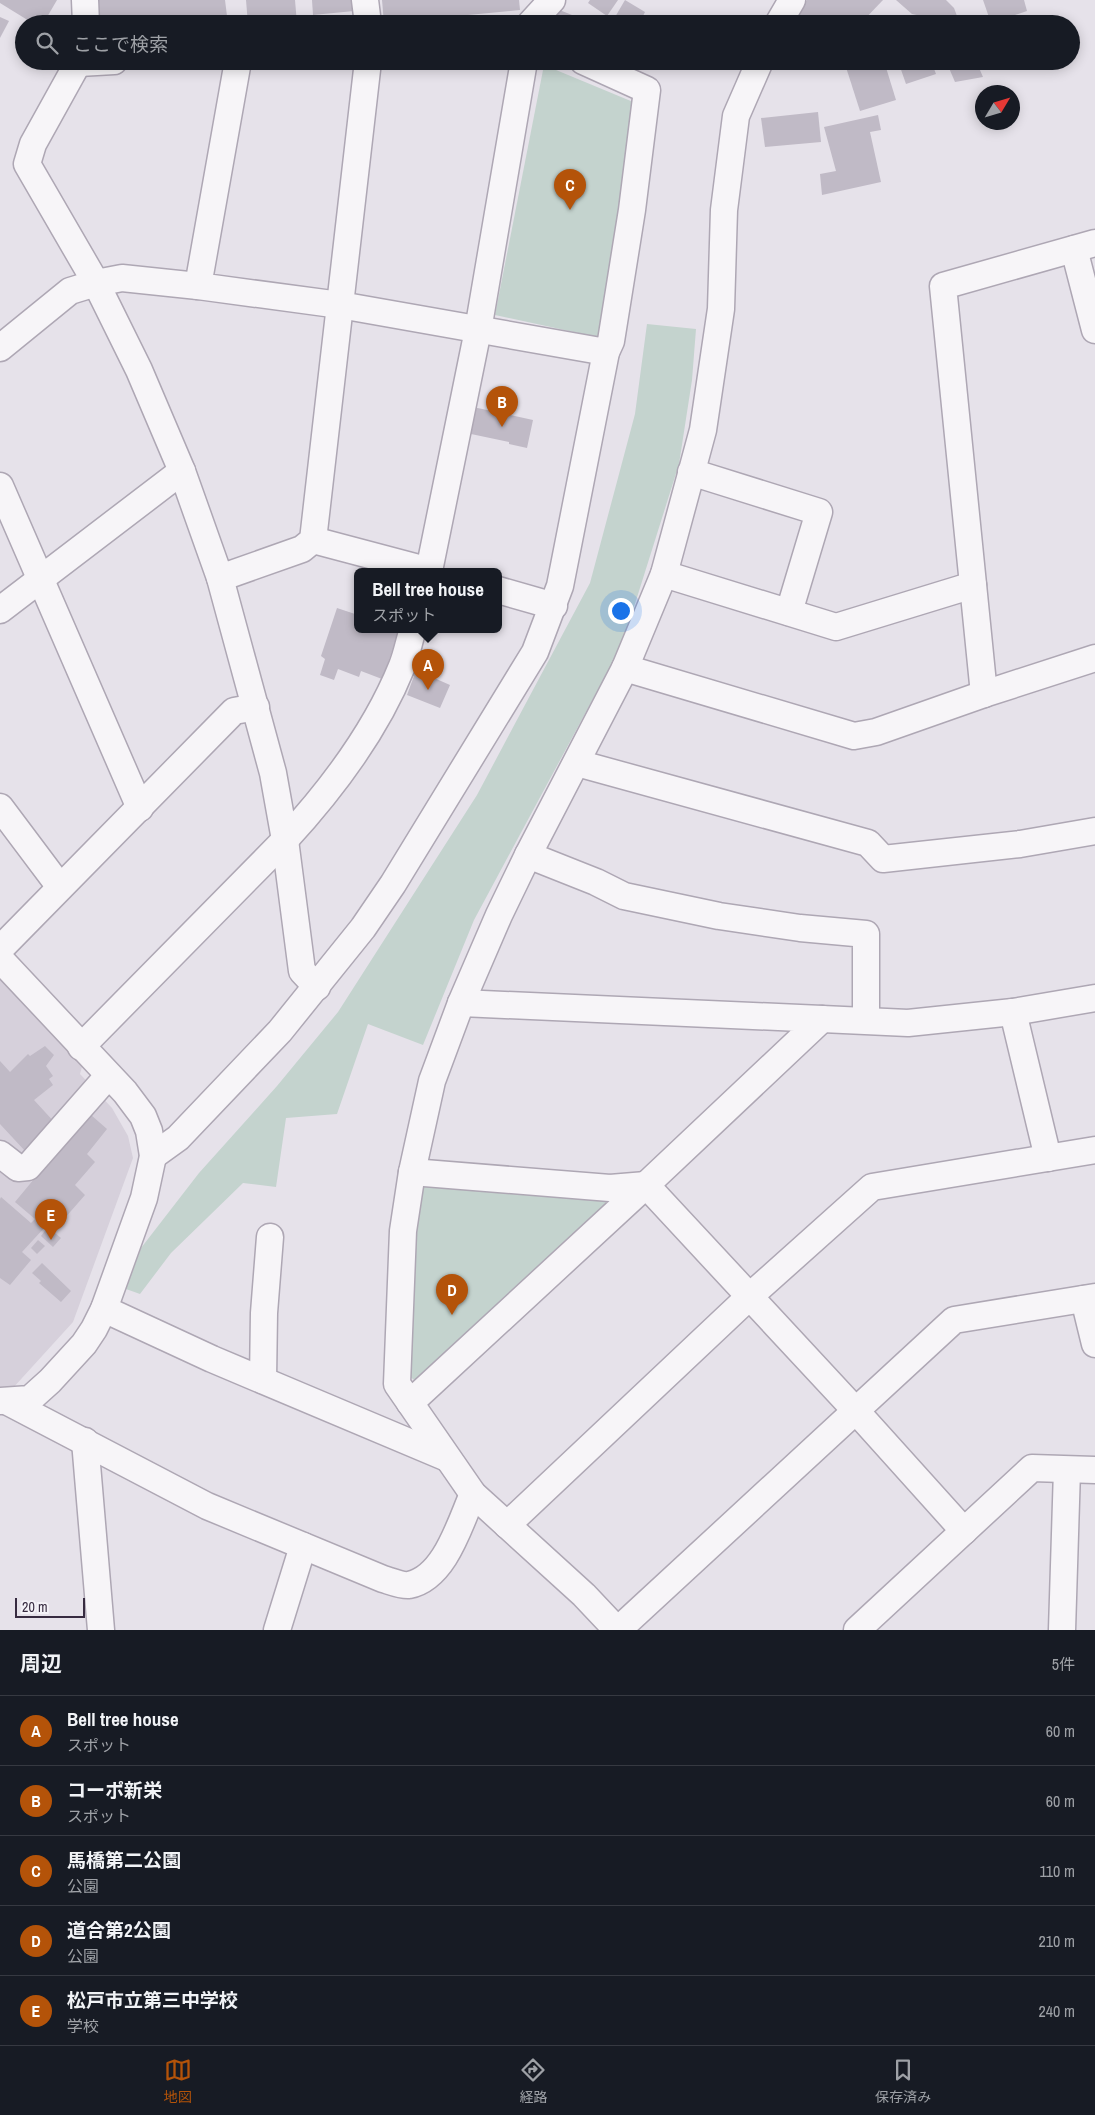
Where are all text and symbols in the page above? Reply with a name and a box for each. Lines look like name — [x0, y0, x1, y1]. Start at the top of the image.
search box — [15, 15, 1080, 70]
icon: search — [33, 29, 61, 57]
text: ここで検索 — [73, 31, 168, 57]
north arrow — [975, 85, 1020, 130]
pin: C — [554, 169, 586, 210]
pin: B — [486, 386, 518, 427]
popup — [354, 568, 502, 633]
text: Bell tree house — [372, 576, 484, 602]
your location — [608, 598, 634, 624]
text: スポット — [372, 604, 436, 626]
pin: A — [412, 649, 444, 690]
pin: E — [35, 1199, 67, 1240]
pin: D — [436, 1274, 468, 1315]
scale bar — [15, 1595, 85, 1618]
text: 20 m — [22, 1598, 48, 1616]
text: 周辺 — [20, 1649, 62, 1678]
text: 5件 — [1052, 1653, 1075, 1675]
text: Bell tree house — [67, 1706, 179, 1732]
text: A — [31, 1720, 41, 1742]
text: 60 m — [1046, 1720, 1075, 1742]
text: スポット — [67, 1734, 131, 1756]
text: コーポ新栄 — [67, 1777, 162, 1803]
text: B — [31, 1790, 41, 1812]
text: 60 m — [1046, 1790, 1075, 1812]
text: スポット — [67, 1805, 131, 1827]
text: 馬橋第二公園 — [67, 1847, 181, 1873]
text: C — [31, 1860, 41, 1882]
text: 110 m — [1039, 1860, 1075, 1882]
text: 公園 — [67, 1875, 99, 1897]
text: 道合第2公園 — [67, 1917, 171, 1943]
text: D — [31, 1930, 41, 1952]
text: 210 m — [1039, 1930, 1075, 1952]
text: 公園 — [67, 1945, 99, 1967]
text: 松戸市立第三中学校 — [67, 1987, 238, 2013]
text: E — [32, 2000, 40, 2022]
text: 240 m — [1039, 2000, 1075, 2022]
text: 学校 — [67, 2015, 99, 2037]
tab: 地図 — [164, 2056, 192, 2106]
tab: 経路 — [519, 2056, 547, 2106]
tab: 保存済み — [875, 2056, 931, 2106]

